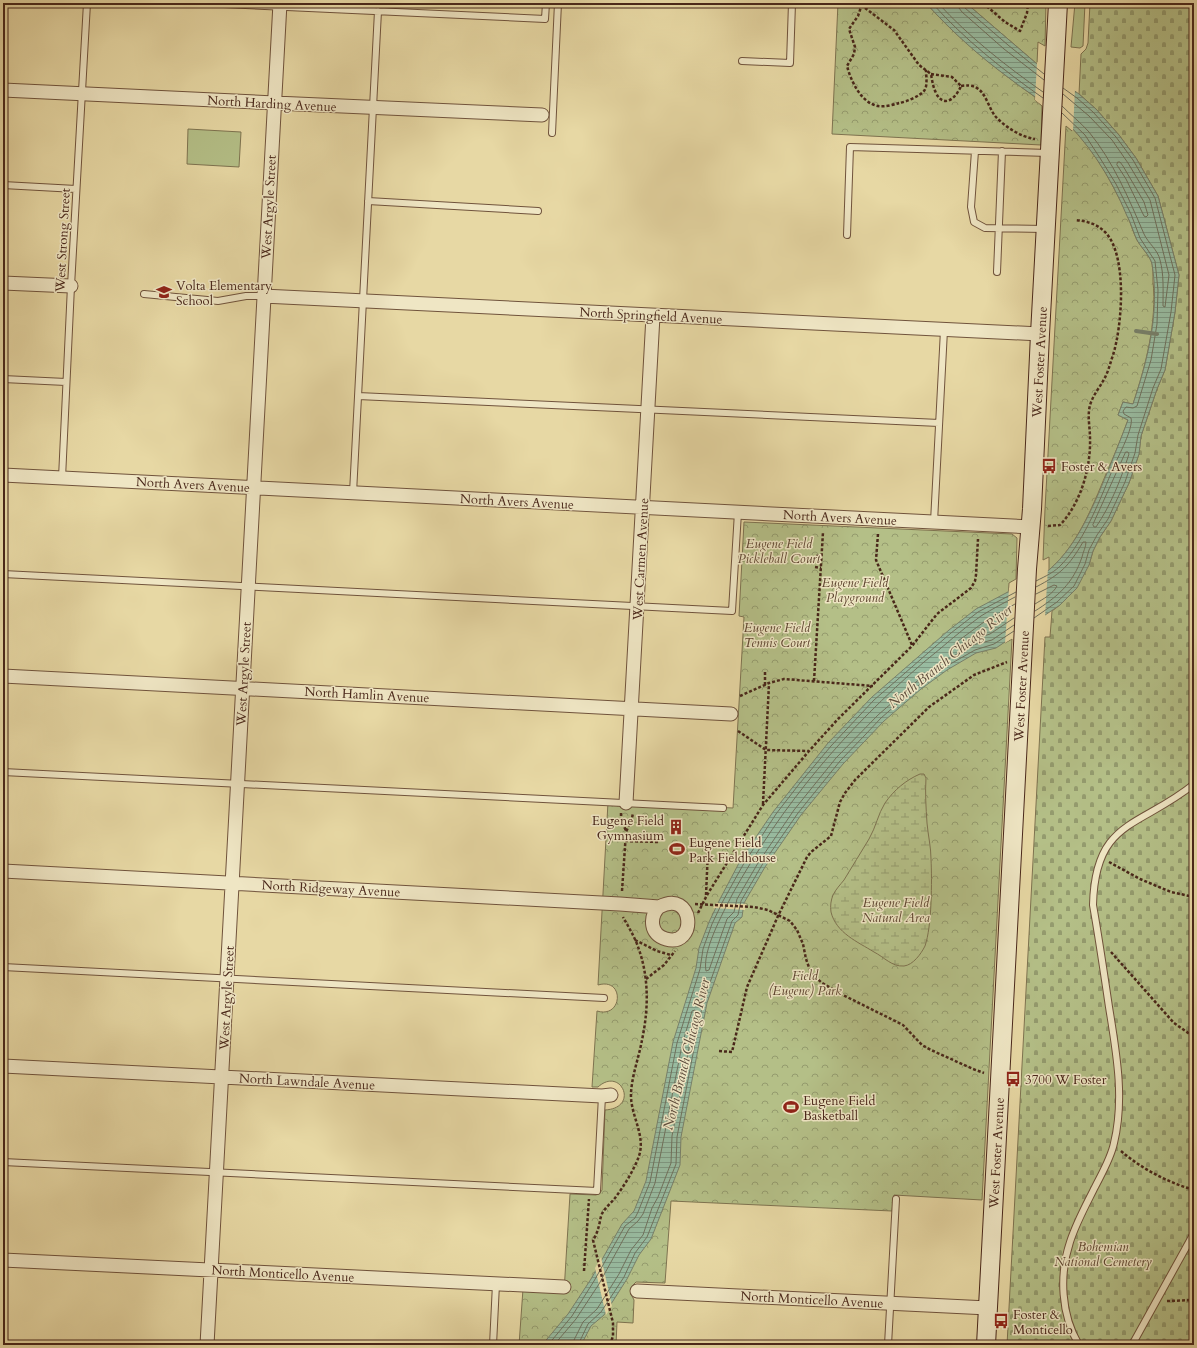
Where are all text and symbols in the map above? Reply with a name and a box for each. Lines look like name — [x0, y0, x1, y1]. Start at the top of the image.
street label: North Harding Avenue — [207, 92, 337, 116]
street label: West Argyle Street — [257, 154, 281, 261]
street label: West Strong Street — [51, 188, 75, 293]
place label: Volta Elementary School — [176, 277, 272, 310]
school or university icon: Volta Elementary School — [155, 283, 173, 301]
street label: North Springfield Avenue — [579, 303, 723, 329]
street label: West Foster Avenue — [1028, 306, 1052, 419]
bus stop icon: Foster & Avers — [1040, 457, 1058, 475]
place label: Foster & Avers — [1061, 458, 1142, 476]
street label: North Avers Avenue — [136, 473, 250, 497]
street label: North Avers Avenue — [460, 490, 574, 514]
street label: West Carmen Avenue — [629, 497, 653, 622]
street label: North Avers Avenue — [783, 506, 897, 530]
park label: Eugene Field Pickleball Court — [738, 535, 821, 568]
park label: Eugene Field Playground — [822, 574, 889, 607]
water label: North Branch Chicago River — [884, 600, 1017, 713]
park label: Eugene Field Tennis Court — [744, 619, 811, 652]
street label: West Argyle Street — [232, 621, 256, 728]
street label: West Foster Avenue — [1010, 630, 1034, 743]
street label: North Hamlin Avenue — [304, 683, 430, 707]
place label: Eugene Field Gymnasium — [592, 812, 664, 845]
building icon: Eugene Field Gymnasium — [667, 818, 685, 836]
place label: Eugene Field Park Fieldhouse — [689, 834, 776, 867]
sports icon: Eugene Field Park Fieldhouse — [668, 840, 686, 858]
street label: North Ridgeway Avenue — [261, 876, 401, 902]
park label: Eugene Field Natural Area — [862, 894, 930, 927]
street label: West Argyle Street — [215, 945, 239, 1052]
park label: Field (Eugene) Park — [768, 967, 842, 1000]
water label: North Branch Chicago River — [658, 976, 715, 1132]
street label: North Lawndale Avenue — [238, 1069, 376, 1095]
bus stop icon: 3700 W Foster — [1004, 1070, 1022, 1088]
place label: 3700 W Foster — [1025, 1071, 1107, 1089]
place label: Eugene Field Basketball — [803, 1092, 875, 1125]
street label: West Foster Avenue — [985, 1097, 1009, 1210]
sports icon: Eugene Field Basketball — [782, 1098, 800, 1116]
park label: Bohemian National Cemetery — [1054, 1238, 1152, 1271]
street label: North Monticello Avenue — [211, 1261, 355, 1287]
street label: North Monticello Avenue — [740, 1287, 884, 1313]
place label: Foster & Monticello — [1013, 1306, 1073, 1339]
bus stop icon: Foster & Monticello — [992, 1312, 1010, 1330]

